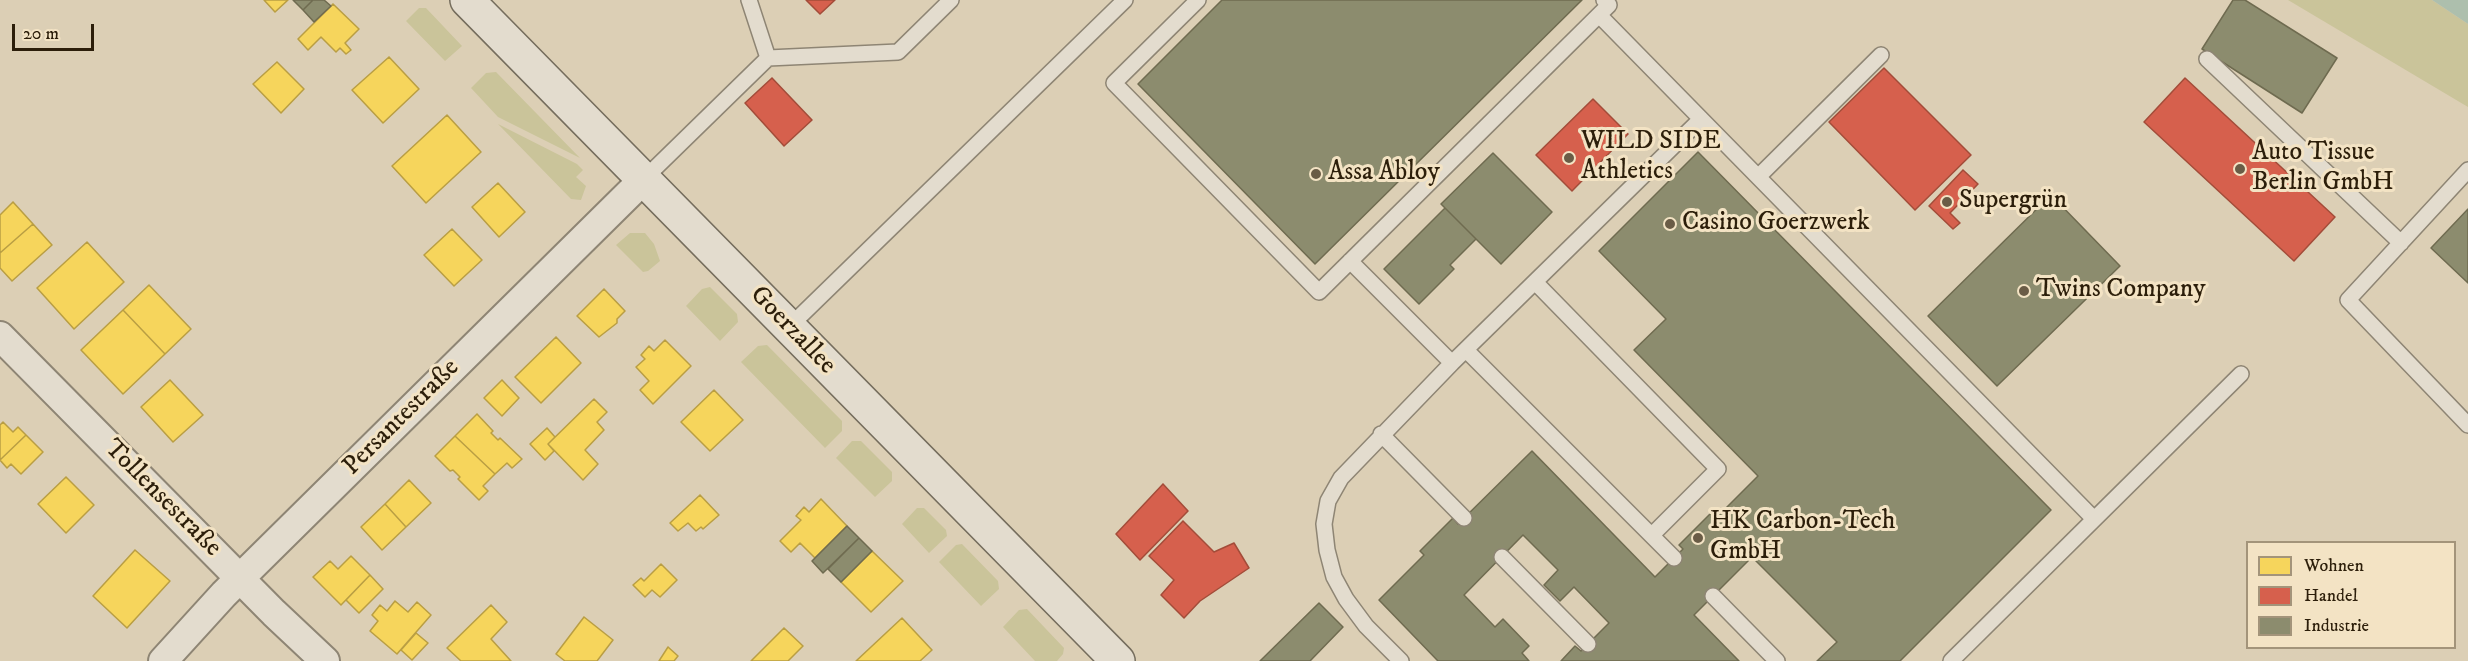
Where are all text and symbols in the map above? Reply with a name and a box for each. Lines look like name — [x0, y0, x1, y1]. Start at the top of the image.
scale bar — [15, 12, 98, 50]
text: 20 m — [23, 23, 59, 45]
place label: WILD SIDE Athletics — [1581, 127, 1721, 188]
place label: Auto Tissue Berlin GmbH — [2252, 138, 2394, 200]
marker: WILD SIDE Athletics — [1562, 151, 1576, 165]
place label: Assa Abloy — [1328, 158, 1440, 190]
marker: Auto Tissue Berlin GmbH — [2233, 162, 2247, 176]
marker: Assa Abloy — [1309, 167, 1323, 181]
place label: Supergrün — [1959, 186, 2067, 218]
marker: Supergrün — [1940, 195, 1954, 209]
place label: Casino Goerzwerk — [1682, 208, 1870, 240]
marker: Casino Goerzwerk — [1663, 217, 1677, 231]
place label: Twins Company — [2036, 275, 2206, 307]
street label: Goerzallee — [742, 280, 842, 382]
marker: Twins Company — [2017, 284, 2031, 298]
street label: Persantestraße — [337, 353, 467, 483]
street label: Tollensestraße — [97, 434, 227, 564]
place label: HK Carbon-Tech GmbH — [1710, 507, 1895, 568]
marker: HK Carbon-Tech GmbH — [1691, 531, 1705, 545]
legend — [2246, 541, 2456, 649]
text: Wohnen — [2304, 555, 2364, 577]
text: Handel — [2304, 585, 2358, 607]
text: Industrie — [2304, 615, 2369, 637]

